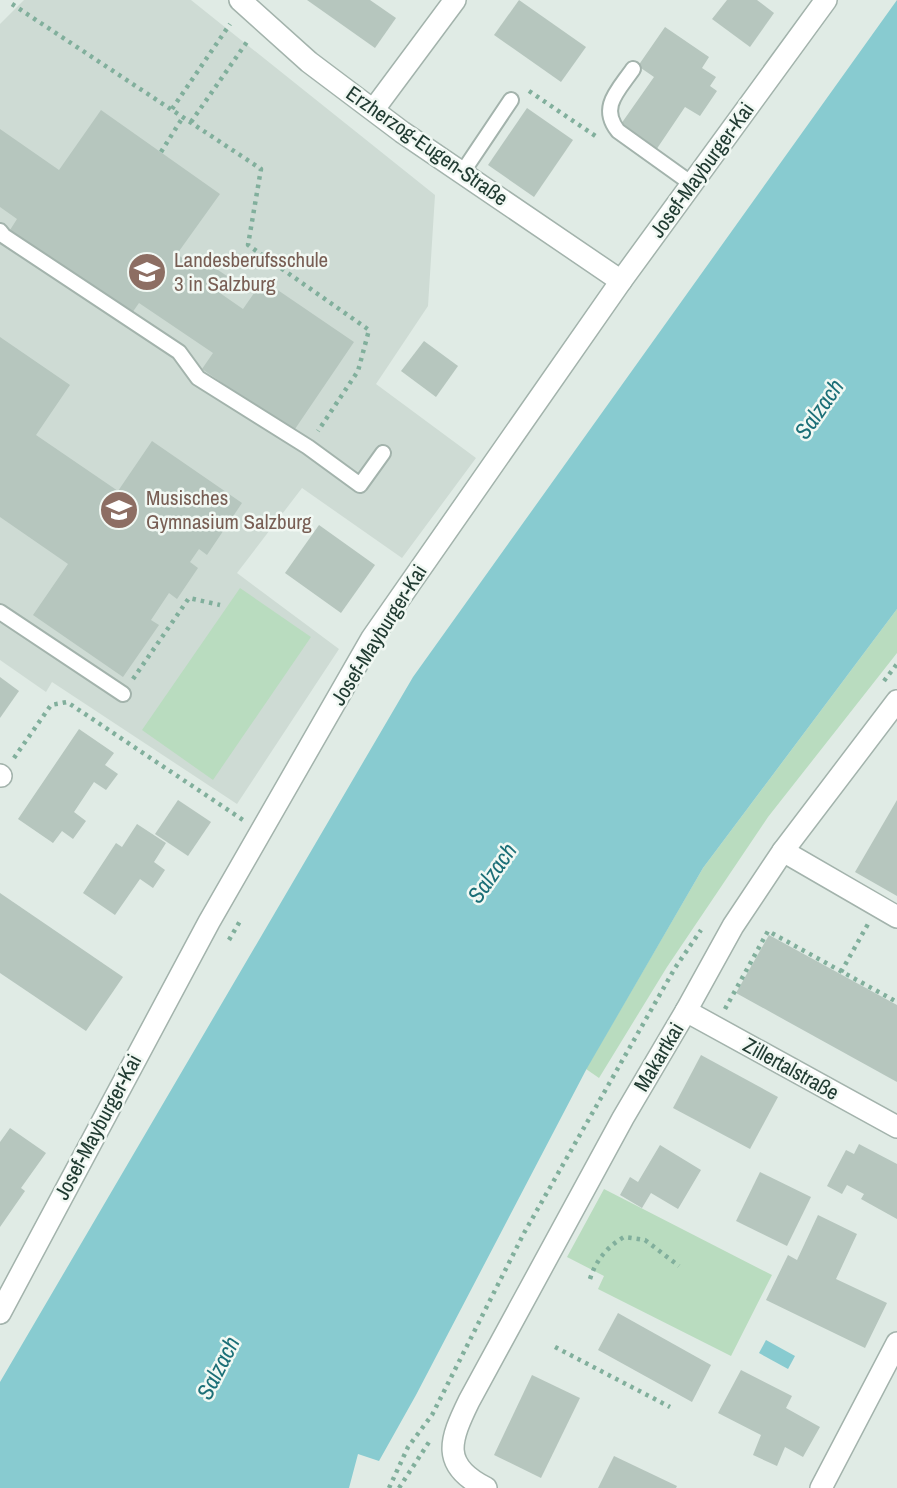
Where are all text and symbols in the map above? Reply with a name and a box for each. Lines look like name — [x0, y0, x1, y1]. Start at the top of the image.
street label: Erzherzog-Eugen-Straße — [341, 79, 514, 212]
street label: Josef-Mayburger-Kai — [643, 96, 761, 243]
place label: Landesberufsschule 3 in Salzburg — [174, 245, 328, 298]
school or university icon: Landesberufsschule 3 in Salzburg — [126, 251, 168, 293]
water label: Salzach — [787, 372, 851, 445]
place label: Musisches Gymnasium Salzburg — [146, 483, 312, 536]
school or university icon: Musisches Gymnasium Salzburg — [98, 489, 140, 531]
street label: Josef-Mayburger-Kai — [324, 559, 433, 711]
water label: Salzach — [460, 836, 524, 909]
street label: Makartkai — [627, 1017, 690, 1097]
street label: Zillertalstraße — [738, 1030, 844, 1107]
street label: Josef-Mayburger-Kai — [47, 1049, 148, 1205]
water label: Salzach — [189, 1331, 247, 1405]

